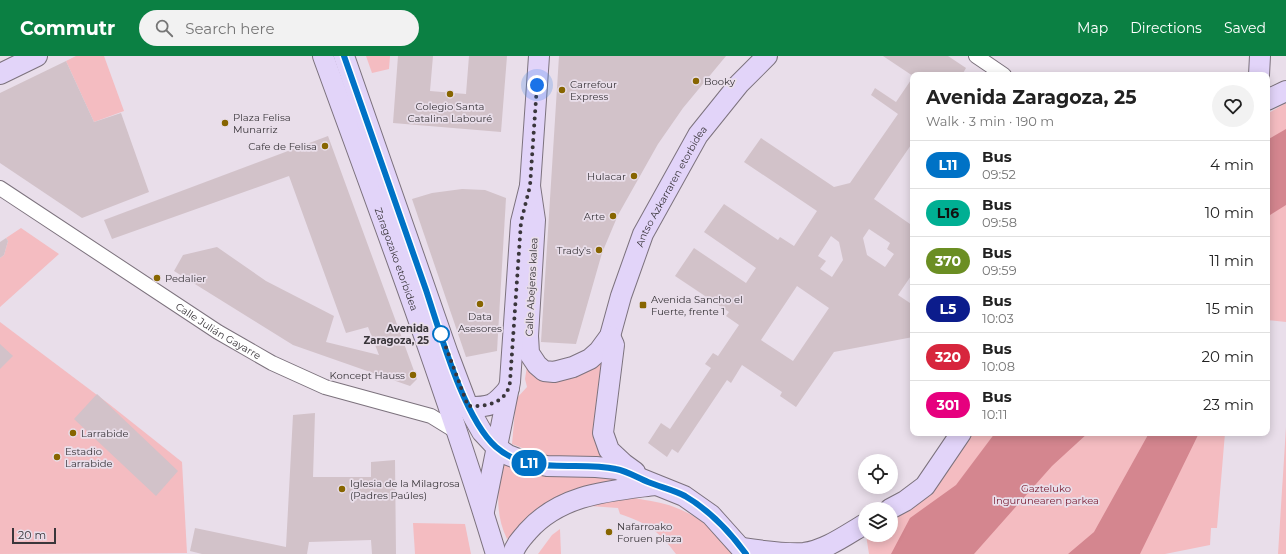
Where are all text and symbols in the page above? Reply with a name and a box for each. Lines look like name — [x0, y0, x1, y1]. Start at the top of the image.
search box — [139, 10, 419, 46]
text: Commutr — [20, 17, 115, 40]
icon: search — [153, 17, 175, 39]
text: Search here — [185, 19, 274, 38]
text: Map — [1077, 19, 1108, 37]
text: Directions — [1130, 19, 1202, 37]
text: Saved — [1224, 19, 1266, 37]
your location — [527, 75, 547, 95]
place label: Booky — [704, 75, 736, 88]
marker: Booky — [691, 76, 701, 86]
place label: Carrefour Express — [570, 78, 617, 103]
marker: Carrefour Express — [557, 85, 567, 95]
button: heart — [1212, 85, 1254, 127]
text: Avenida Zaragoza, 25 — [926, 86, 1136, 109]
marker: Colegio Santa Catalina Labouré — [445, 89, 455, 99]
place label: Colegio Santa Catalina Labouré — [408, 100, 492, 125]
place label: Plaza Felisa Munarriz — [233, 111, 291, 136]
text: Walk · 3 min · 190 m — [926, 113, 1054, 129]
marker: Plaza Felisa Munarriz — [220, 118, 230, 128]
street label: Antso Azkarraren etorbidea — [633, 123, 710, 249]
place label: Cafe de Felisa — [248, 140, 317, 153]
marker: Cafe de Felisa — [320, 141, 330, 151]
text: Bus — [982, 147, 1012, 166]
text: 4 min — [1210, 155, 1254, 174]
text: L11 — [939, 156, 957, 174]
text: 09:52 — [982, 166, 1016, 182]
place label: Hulacar — [587, 170, 626, 183]
marker: Hulacar — [629, 171, 639, 181]
text: Bus — [982, 195, 1012, 214]
text: 10 min — [1205, 203, 1254, 222]
text: L16 — [937, 204, 959, 222]
street label: Zaragozako etorbidea — [372, 206, 421, 313]
place label: Arte — [584, 210, 605, 223]
marker: Arte — [608, 211, 618, 221]
text: 09:58 — [982, 214, 1017, 230]
street label: Calle Abejeras kalea — [522, 237, 541, 337]
text: Bus — [982, 243, 1012, 262]
place label: Trady's — [557, 244, 591, 257]
marker: Trady's — [594, 245, 604, 255]
text: 11 min — [1209, 251, 1254, 270]
text: 370 — [935, 252, 961, 270]
text: 09:59 — [982, 262, 1017, 278]
place label: Pedalier — [165, 272, 206, 285]
marker: Pedalier — [152, 273, 162, 283]
text: Bus — [982, 291, 1012, 310]
place label: Avenida Sancho el Fuerte, frente 1 — [651, 293, 743, 318]
marker: Data Asesores — [475, 299, 485, 309]
text: 15 min — [1206, 299, 1254, 318]
street label: Calle Julián Gayarre — [173, 300, 263, 362]
marker: Avenida Sancho el Fuerte, frente 1 — [638, 300, 648, 310]
text: L5 — [940, 300, 956, 318]
place label: Data Asesores — [458, 310, 502, 335]
text: 10:03 — [982, 310, 1014, 326]
place label: Avenida Zaragoza, 25 — [364, 322, 429, 347]
marker: Avenida Zaragoza, 25 — [432, 325, 450, 343]
text: Bus — [982, 339, 1012, 358]
text: 20 min — [1202, 347, 1254, 366]
text: 320 — [935, 348, 961, 366]
text: 10:08 — [982, 358, 1015, 374]
place label: Koncept Hauss — [330, 369, 405, 382]
marker: Koncept Hauss — [408, 370, 418, 380]
text: Bus — [982, 387, 1012, 406]
text: 23 min — [1203, 395, 1254, 414]
text: 301 — [936, 396, 960, 414]
text: 10:11 — [982, 406, 1007, 422]
place label: Larrabide — [81, 427, 129, 440]
marker: Larrabide — [68, 428, 78, 438]
place label: Estadio Larrabide — [65, 445, 113, 470]
line badge: L11 — [506, 450, 552, 476]
marker: Estadio Larrabide — [52, 452, 62, 462]
text: L11 — [520, 454, 538, 472]
map controls — [858, 454, 898, 542]
button: locate — [858, 454, 898, 494]
place label: Iglesia de la Milagrosa (Padres Paúles) — [350, 477, 460, 502]
park label: Gazteluko Ingurunearen parkea — [993, 482, 1099, 507]
marker: Iglesia de la Milagrosa (Padres Paúles) — [337, 484, 347, 494]
button: layers — [858, 502, 898, 542]
place label: Nafarroako Foruen plaza — [617, 520, 682, 545]
scale bar — [12, 526, 56, 545]
marker: Nafarroako Foruen plaza — [604, 527, 614, 537]
text: 20 m — [18, 528, 46, 542]

